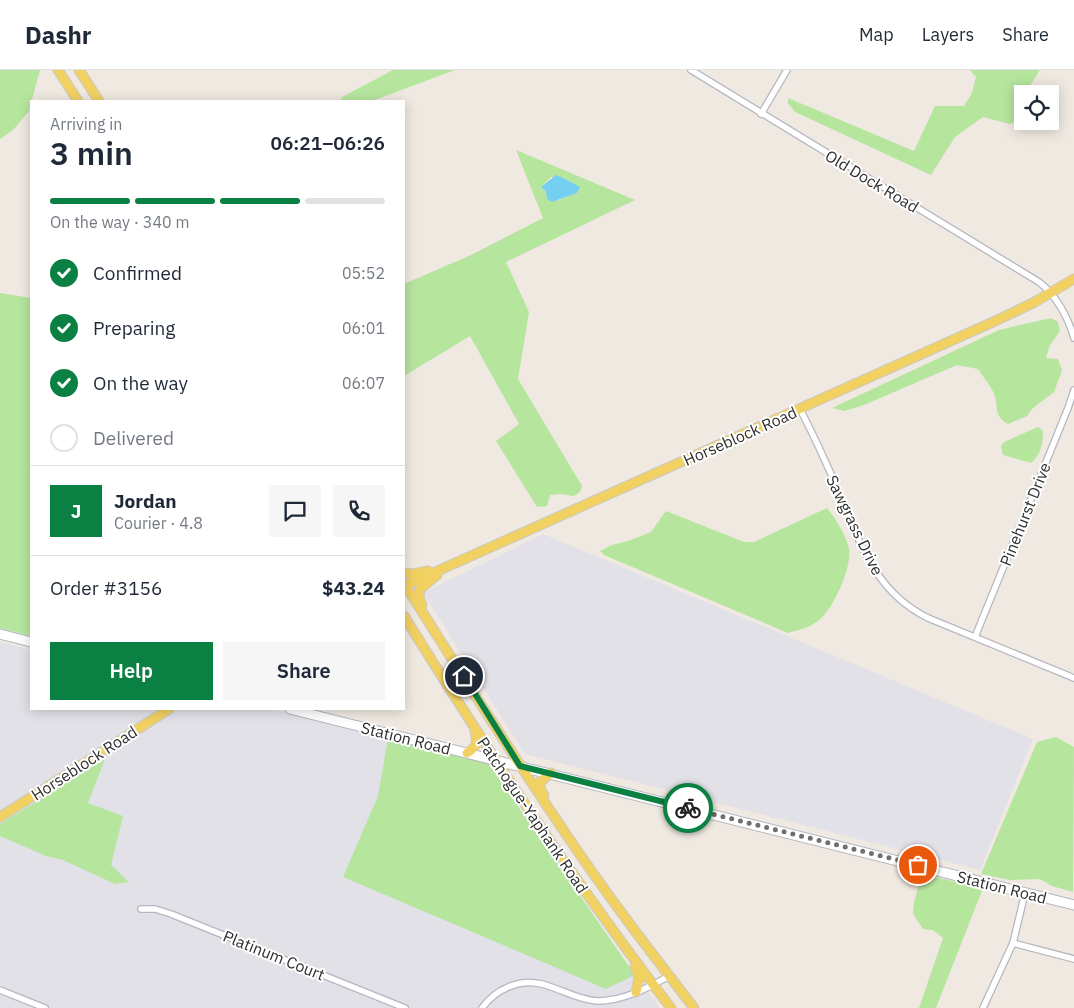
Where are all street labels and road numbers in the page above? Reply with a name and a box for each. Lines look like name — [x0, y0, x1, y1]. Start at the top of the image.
street label: Old Dock Road — [822, 145, 922, 217]
street label: Horseblock Road — [680, 402, 800, 470]
street label: Pinehurst Drive — [995, 459, 1055, 569]
street label: Sawgrass Drive — [822, 472, 888, 579]
street label: Station Road — [359, 717, 453, 759]
street label: Horseblock Road — [27, 721, 141, 805]
street label: Patchogue-Yaphank Road — [473, 733, 593, 897]
street label: Station Road — [955, 866, 1049, 908]
street label: Platinum Court — [220, 926, 328, 984]

